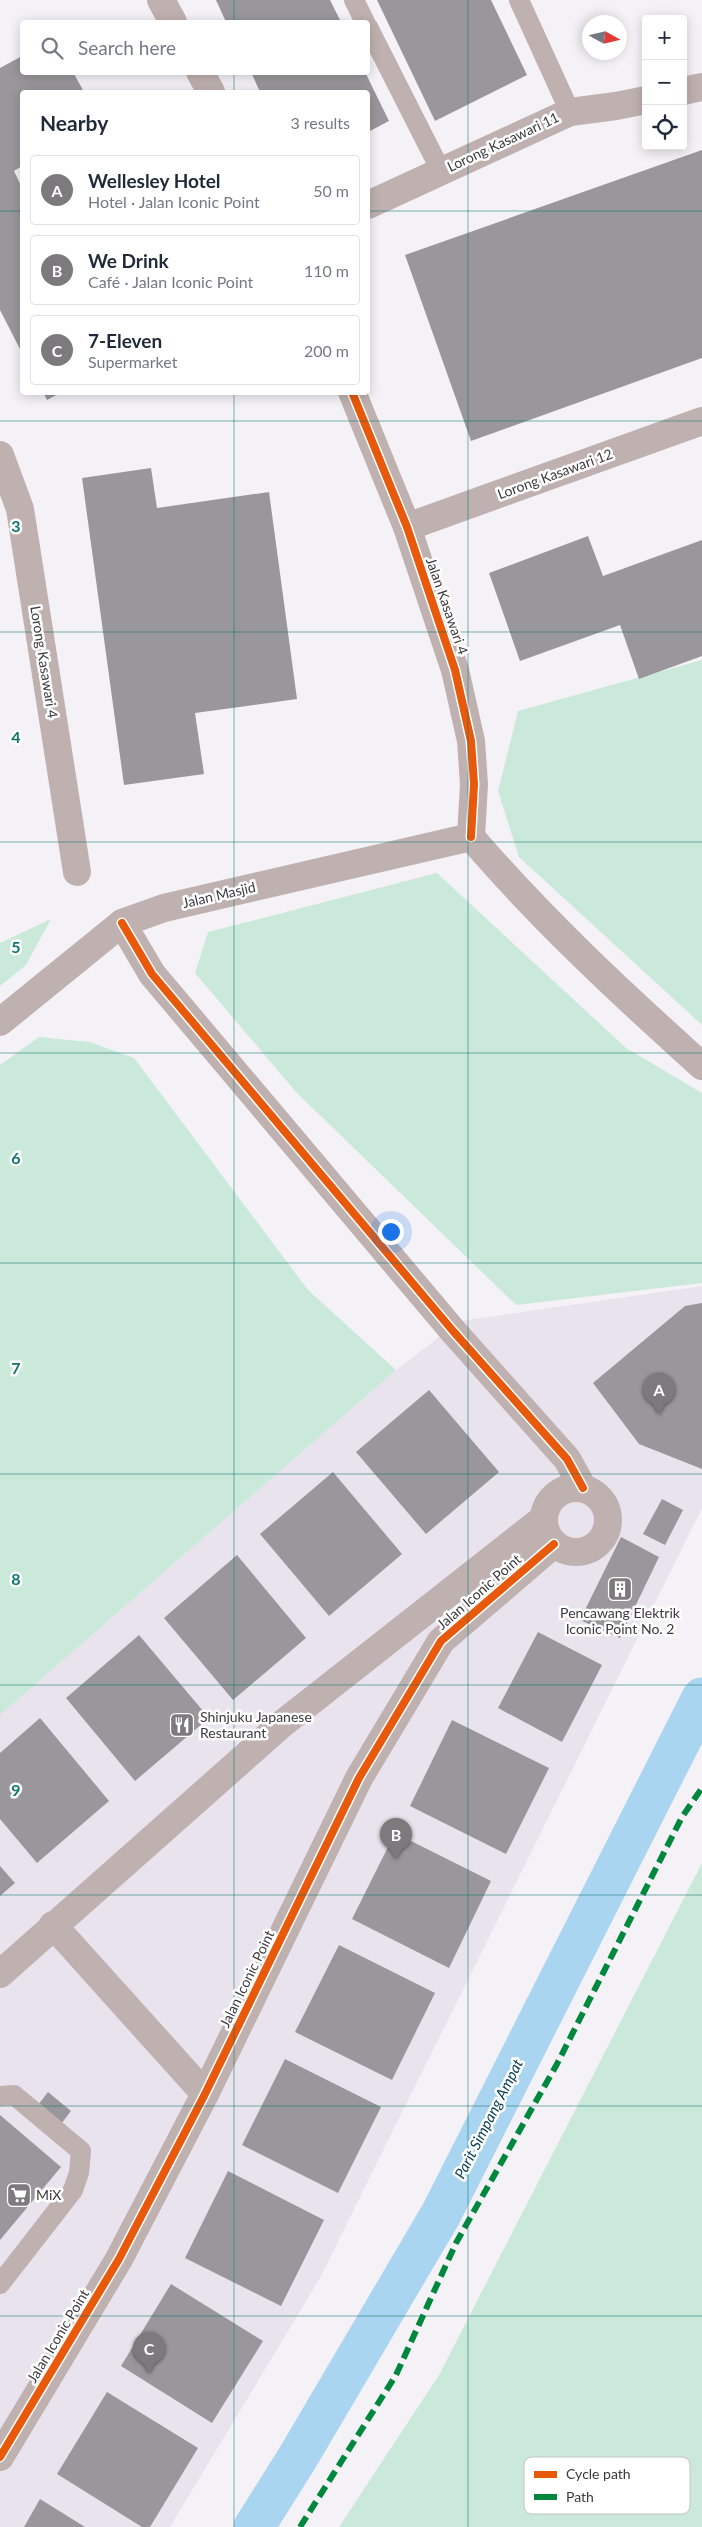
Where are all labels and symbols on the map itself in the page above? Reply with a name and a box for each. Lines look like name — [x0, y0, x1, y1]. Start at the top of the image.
north arrow — [582, 15, 627, 60]
street label: Lorong Kasawari 11 — [444, 108, 561, 175]
street label: Lorong Kasawari 12 — [495, 445, 615, 502]
text: 3 — [11, 516, 21, 535]
street label: Jalan Kasawari 4 — [423, 555, 472, 657]
street label: Lorong Kasawari 4 — [27, 605, 62, 719]
text: 4 — [11, 727, 21, 746]
street label: Jalan Masjid — [181, 878, 257, 911]
text: 5 — [11, 937, 21, 956]
text: 6 — [11, 1148, 21, 1167]
your location — [378, 1219, 404, 1245]
text: 7 — [11, 1358, 21, 1377]
pin: A — [643, 1373, 675, 1414]
street label: Jalan Iconic Point — [433, 1550, 524, 1633]
text: 8 — [11, 1569, 21, 1588]
building icon: Pencawang Elektrik Iconic Point No. 2 — [607, 1576, 633, 1602]
place label: Pencawang Elektrik Iconic Point No. 2 — [560, 1604, 681, 1637]
place label: Shinjuku Japanese Restaurant — [200, 1708, 312, 1741]
restaurant icon: Shinjuku Japanese Restaurant — [169, 1712, 195, 1738]
text: 9 — [11, 1780, 21, 1799]
pin: B — [380, 1818, 412, 1859]
street label: Jalan Iconic Point — [216, 1927, 277, 2030]
water label: Parit Simpang Ampat — [450, 2055, 526, 2181]
supermarket icon: MiX — [6, 2182, 32, 2208]
place label: MiX — [36, 2186, 61, 2203]
street label: Jalan Iconic Point — [23, 2286, 92, 2386]
pin: C — [133, 2332, 165, 2373]
legend — [524, 2457, 690, 2514]
text: Cycle path — [566, 2465, 631, 2482]
text: Path — [566, 2488, 594, 2505]

